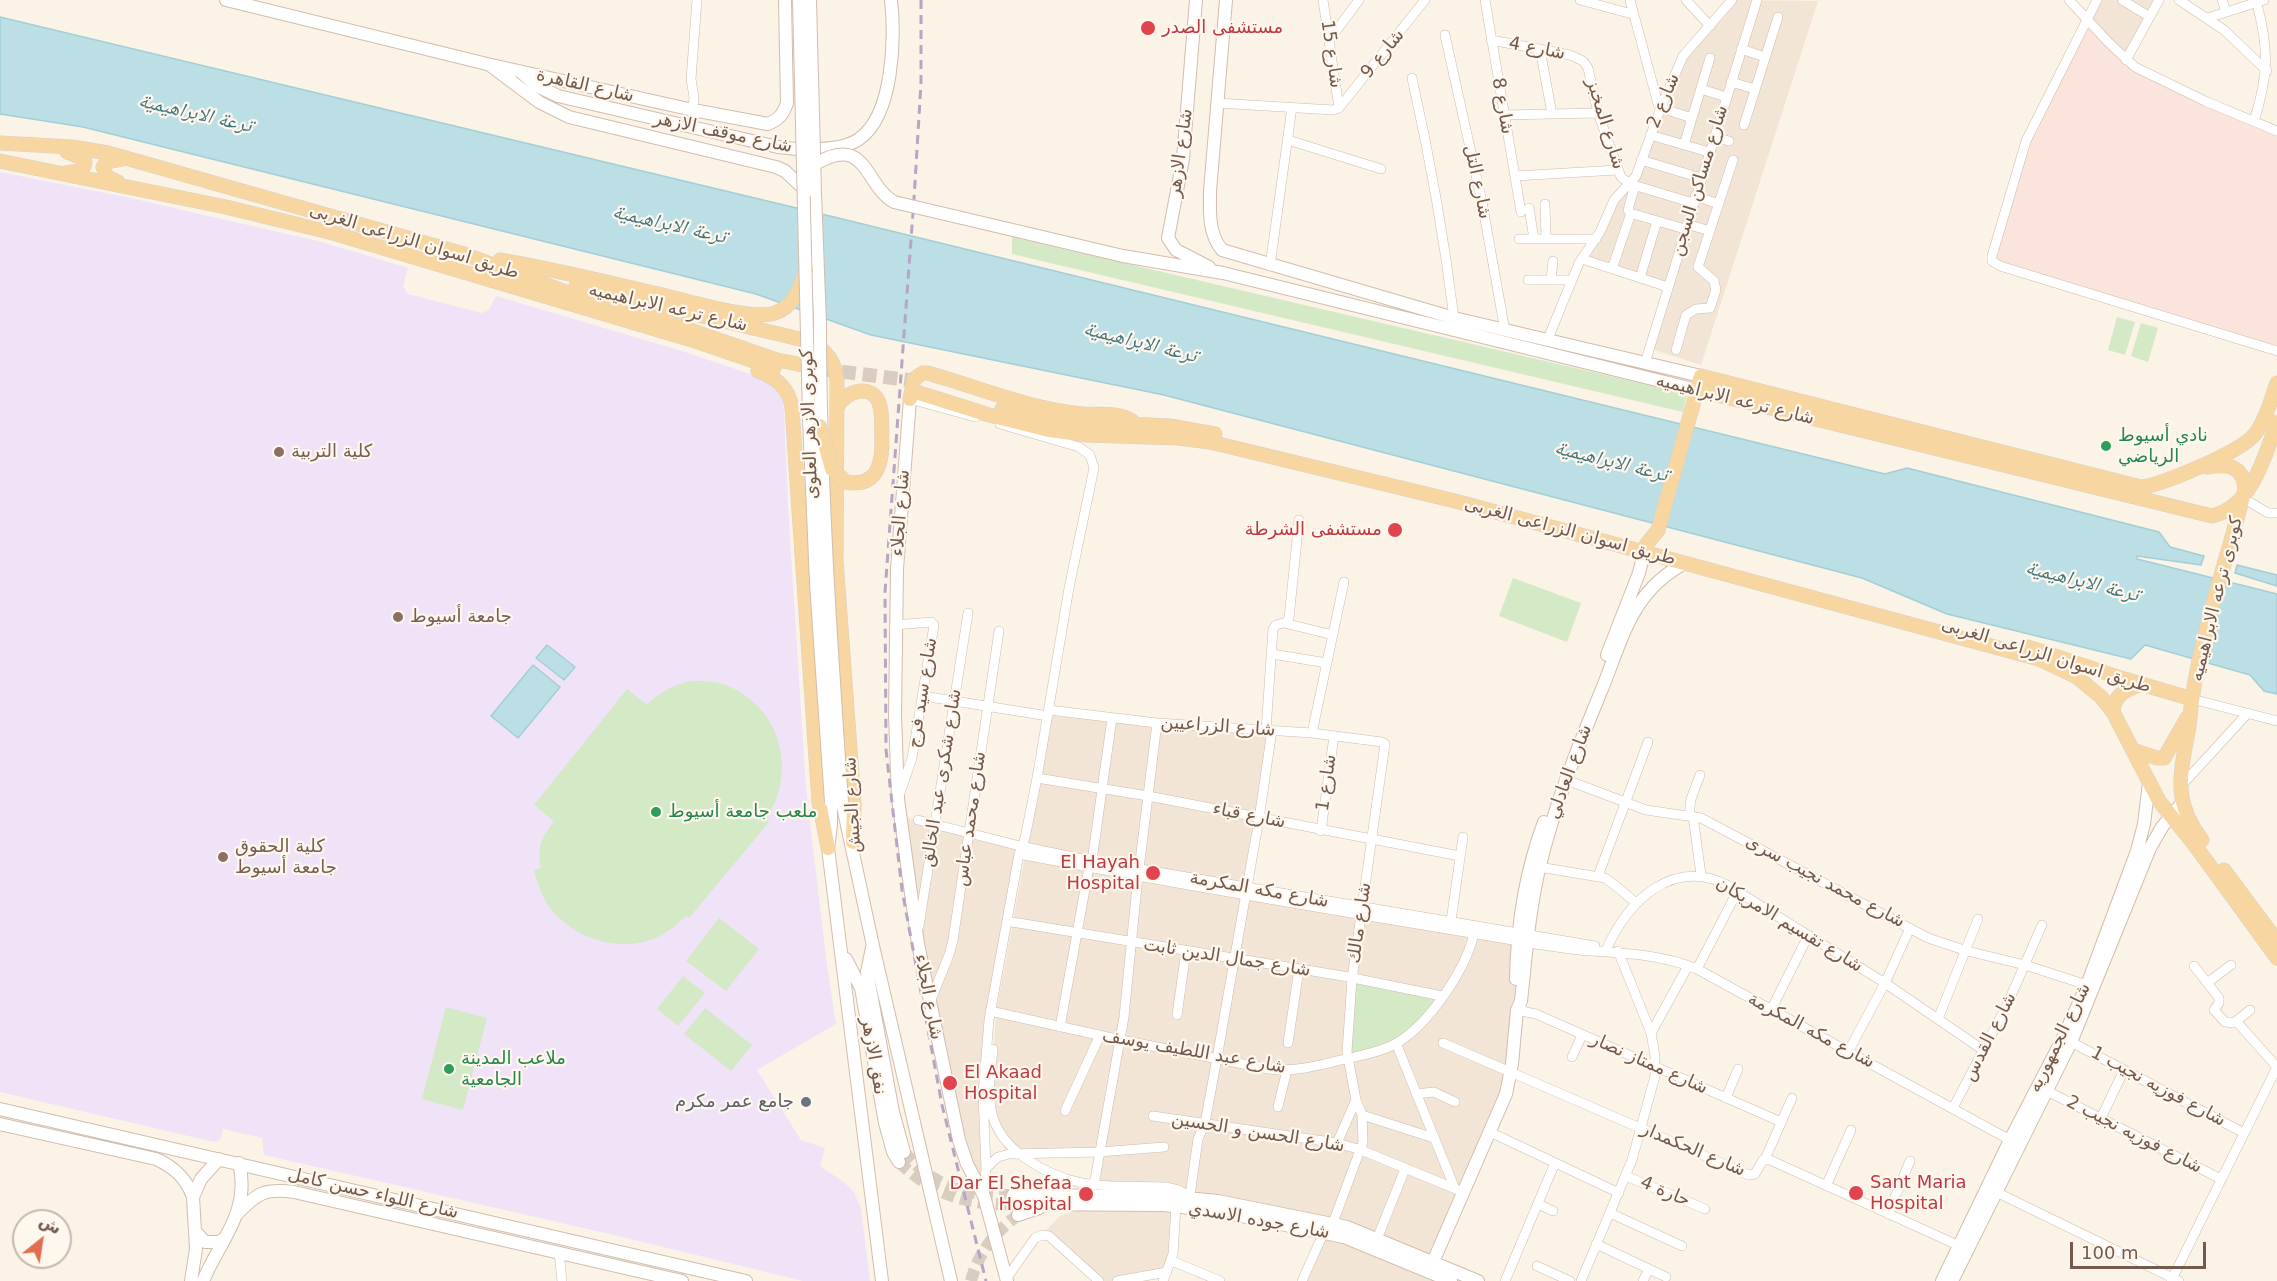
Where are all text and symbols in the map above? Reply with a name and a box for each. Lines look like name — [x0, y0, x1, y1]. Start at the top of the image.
place label: مستشفى الصدر — [1162, 17, 1283, 39]
marker: مستشفى الصدر — [1139, 19, 1157, 37]
street label: شارع 15 — [1316, 19, 1346, 89]
street label: شارع 9 — [1357, 25, 1409, 83]
street label: شارع 4 — [1507, 33, 1567, 65]
street label: شارع القاهرة — [534, 64, 636, 108]
street label: شارع 2 — [1643, 70, 1685, 132]
street label: شارع 8 — [1486, 76, 1518, 136]
street label: شارع المخبز — [1581, 76, 1629, 172]
water label: ترعة الابراهيمية — [136, 89, 254, 139]
street label: شارع مساكن السجن — [1667, 103, 1733, 259]
street label: شارع الازهر — [1164, 107, 1198, 199]
street label: شارع موقف الازهر — [652, 108, 794, 158]
street label: شارع التل — [1459, 143, 1495, 221]
street label: طريق اسوان الزراعى الغربى — [307, 200, 521, 284]
water label: ترعة الابراهيمية — [610, 200, 728, 250]
street label: شارع ترعه الابراهيميه — [586, 279, 750, 337]
water label: ترعة الابراهيمية — [1081, 317, 1199, 369]
street label: كوبرى الازهر العلوى — [797, 349, 823, 499]
street label: شارع ترعه الابراهيميه — [1654, 370, 1816, 430]
place label: نادي أسيوط الرياضي — [2118, 425, 2208, 468]
water label: ترعة الابراهيمية — [1552, 436, 1670, 488]
marker: نادي أسيوط الرياضي — [2099, 439, 2113, 453]
place label: كلية التربية — [291, 441, 372, 463]
marker: كلية التربية — [272, 445, 286, 459]
street label: شارع الجلاء — [887, 469, 915, 557]
street label: طريق اسوان الزراعى الغربى — [1462, 493, 1678, 571]
street label: كوبرى ترعه الابراهيميه — [2186, 514, 2248, 684]
place label: مستشفى الشرطة — [1245, 519, 1382, 541]
marker: مستشفى الشرطة — [1386, 521, 1404, 539]
water label: ترعة الابراهيمية — [2023, 556, 2141, 608]
place label: جامعة أسيوط — [410, 606, 512, 628]
marker: جامعة أسيوط — [391, 610, 405, 624]
street label: طريق اسوان الزراعى الغربى — [1939, 614, 2153, 698]
street label: شارع سيد فرج — [904, 636, 942, 750]
street label: شارع شكرى عبد الخالق — [917, 687, 967, 869]
street label: شارع الزراعيين — [1160, 712, 1276, 742]
street label: شارع العادلي — [1543, 722, 1597, 822]
street label: شارع محمد عباس — [951, 750, 991, 888]
street label: شارع 1 — [1312, 753, 1342, 813]
street label: شارع الجيش — [840, 756, 866, 854]
street label: شارع قباء — [1211, 798, 1287, 834]
place label: ملعب جامعة أسيوط — [668, 801, 817, 823]
marker: ملعب جامعة أسيوط — [649, 805, 663, 819]
street label: شارع محمد نجيب سرى — [1742, 831, 1908, 933]
place label: كلية الحقوق جامعة أسيوط — [235, 836, 337, 878]
marker: كلية الحقوق جامعة أسيوط — [216, 850, 230, 864]
place label: El Hayah Hospital — [1060, 852, 1140, 894]
marker: El Hayah Hospital — [1144, 864, 1162, 882]
street label: شارع مكه المكرمة — [1188, 867, 1330, 913]
street label: شارع تقسيم الامريكان — [1712, 873, 1866, 977]
street label: شارع مالك — [1344, 881, 1376, 965]
street label: شارع جمال الدين ثابت — [1142, 934, 1312, 982]
street label: شارع الجلاء — [909, 952, 947, 1042]
street label: شارع الجمهوريه — [2024, 980, 2096, 1096]
street label: شارع مكه المكرمة — [1744, 988, 1878, 1074]
street label: شارع القدس — [1958, 989, 2022, 1085]
street label: نفق الازهر — [856, 1016, 890, 1096]
street label: شارع عبد اللطيف يوسف — [1100, 1025, 1288, 1079]
street label: شارع ممتاز نصار — [1587, 1029, 1711, 1099]
street label: شارع فوزيه نجيب 1 — [2087, 1042, 2229, 1132]
place label: ملاعب المدينة الجامعية — [461, 1048, 566, 1090]
marker: ملاعب المدينة الجامعية — [442, 1062, 456, 1076]
place label: El Akaad Hospital — [964, 1062, 1042, 1104]
marker: El Akaad Hospital — [941, 1074, 959, 1092]
place label: جامع عمر مكرم — [675, 1091, 794, 1113]
street label: شارع فوزيه نجيب 2 — [2062, 1091, 2206, 1179]
marker: جامع عمر مكرم — [799, 1095, 813, 1109]
street label: شارع الحسن و الحسين — [1170, 1109, 1346, 1157]
street label: شارع الحكمدار — [1638, 1118, 1748, 1182]
street label: شارع اللواء حسن كامل — [286, 1164, 460, 1224]
street label: حارة 4 — [1637, 1172, 1693, 1212]
place label: Sant Maria Hospital — [1870, 1172, 1967, 1214]
place label: Dar El Shefaa Hospital — [950, 1173, 1072, 1216]
marker: Sant Maria Hospital — [1847, 1184, 1865, 1202]
marker: Dar El Shefaa Hospital — [1077, 1185, 1095, 1203]
street label: شارع جوده الاسدي — [1187, 1198, 1331, 1244]
north arrow — [12, 1209, 72, 1269]
text: ش — [36, 1211, 65, 1238]
scale bar — [2073, 1230, 2210, 1268]
text: 100 m — [2081, 1242, 2139, 1263]

